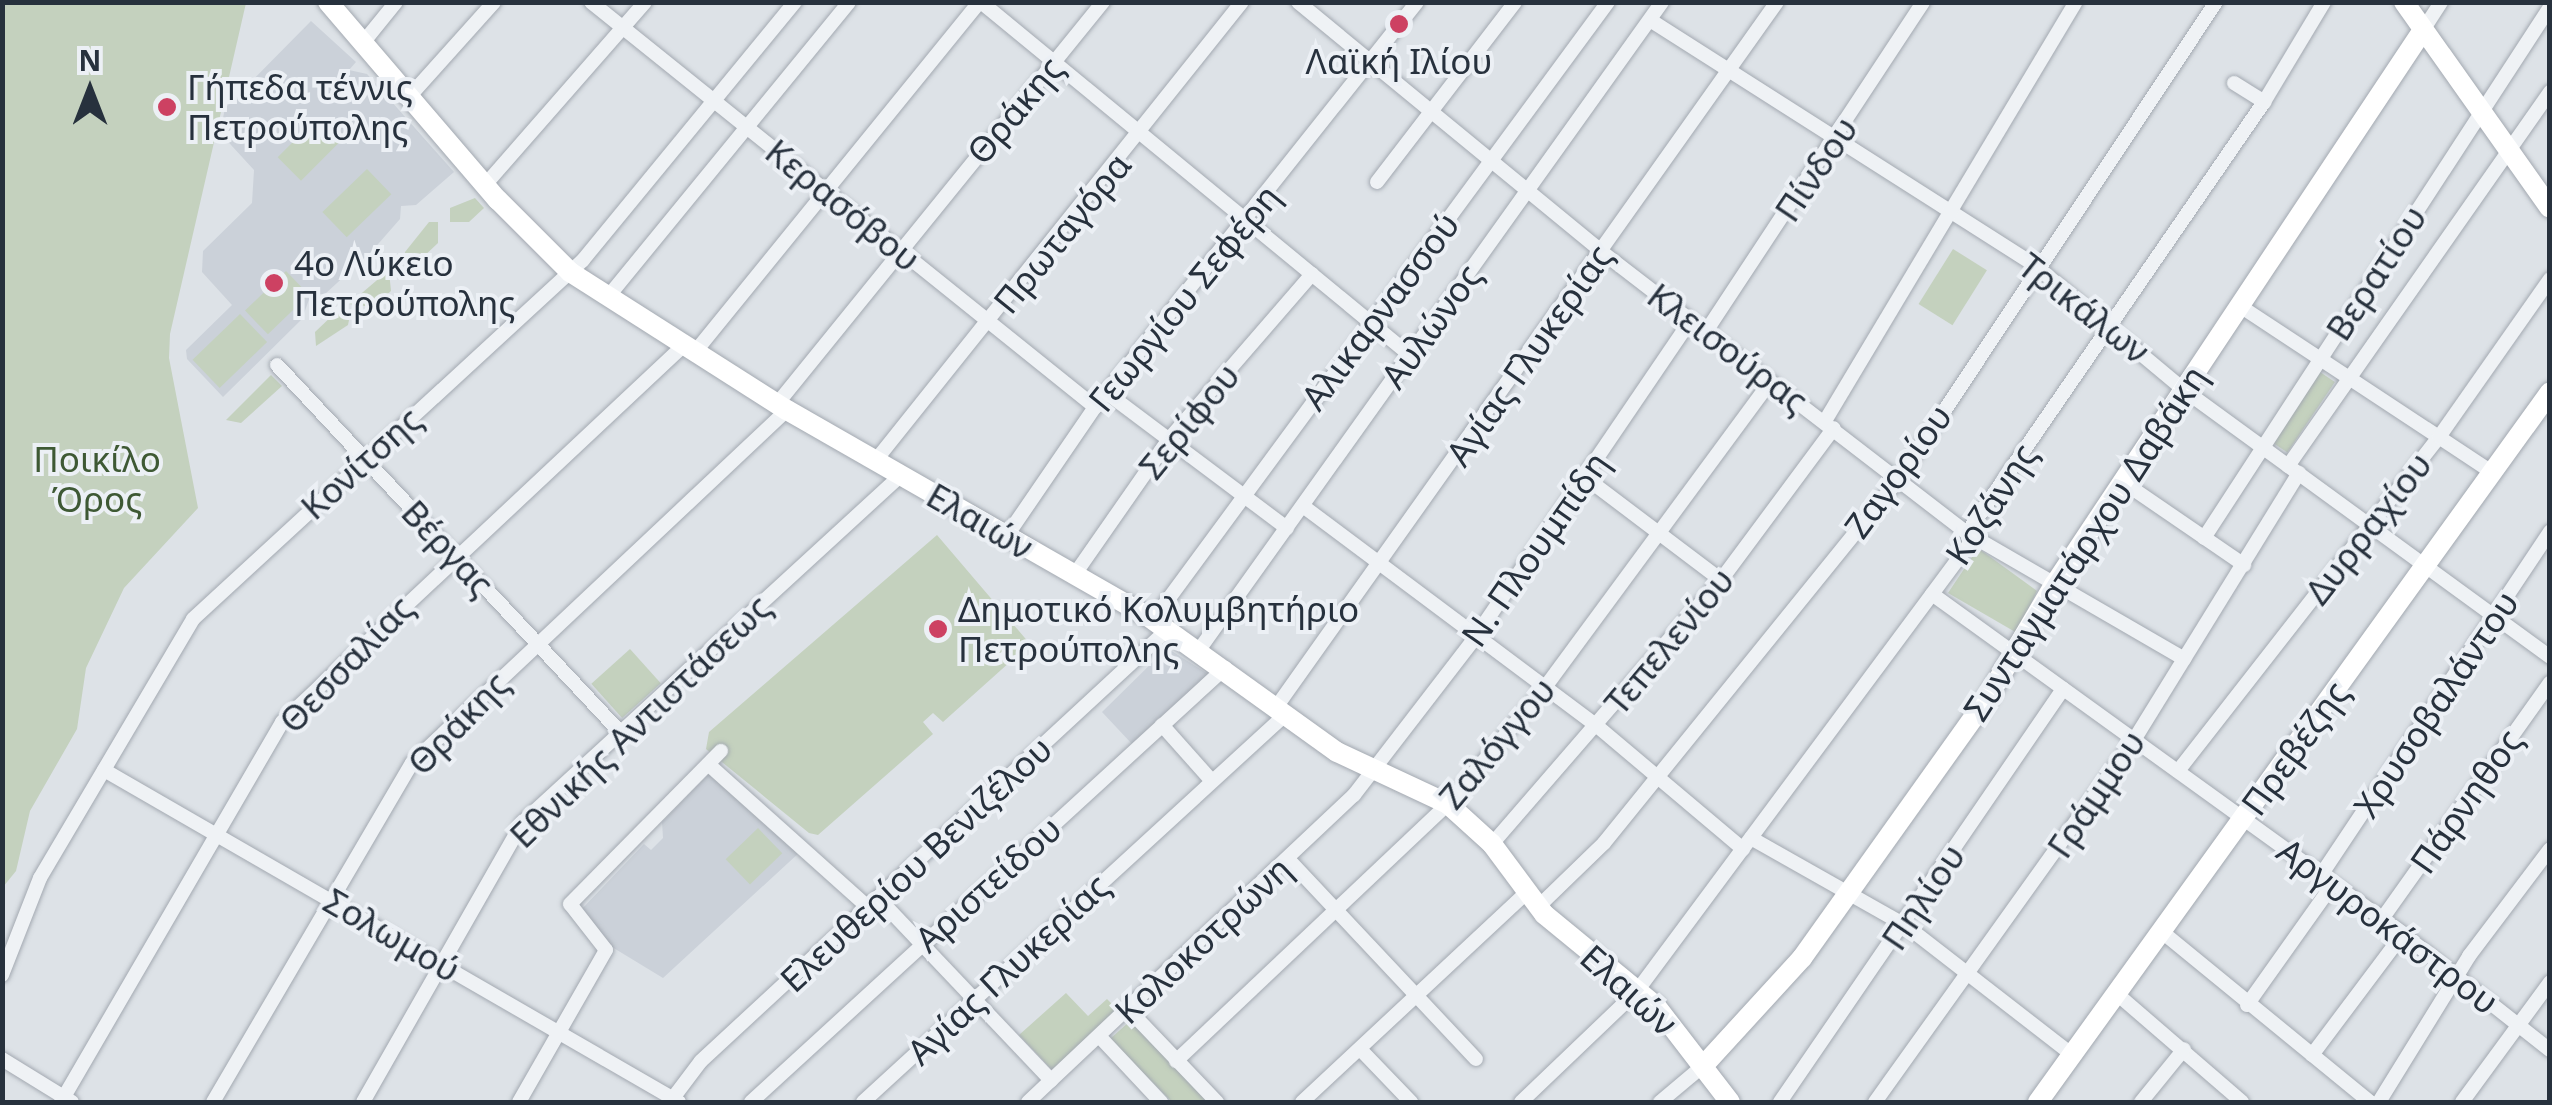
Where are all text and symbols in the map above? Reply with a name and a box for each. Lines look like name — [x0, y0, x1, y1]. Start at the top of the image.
marker: Λαϊκή Ιλίου — [1388, 13, 1410, 35]
north arrow — [40, 40, 140, 140]
place label: Λαϊκή Ιλίου — [1306, 40, 1492, 82]
text: N — [79, 41, 101, 79]
street label: Θράκης — [958, 48, 1072, 172]
place label: Γήπεδα τέννις Πετρούπολης — [187, 66, 413, 148]
marker: Γήπεδα τέννις Πετρούπολης — [156, 96, 178, 118]
street label: Πίνδου — [1766, 109, 1866, 229]
street label: Κερασόβου — [757, 130, 929, 280]
street label: Πρωταγόρα — [985, 144, 1139, 322]
street label: Γεωργίου Σεφέρη — [1080, 176, 1288, 420]
street label: Βερατίου — [2317, 198, 2435, 348]
street label: Αλικαρνασσού — [1292, 204, 1468, 418]
street label: Αγίας Γλυκερίας — [1437, 236, 1621, 474]
place label: 4ο Λύκειο Πετρούπολης — [294, 242, 515, 324]
street label: Τρικάλων — [2010, 244, 2158, 372]
street label: Αυλώνος — [1372, 256, 1490, 396]
marker: 4ο Λύκειο Πετρούπολης — [263, 272, 285, 294]
street label: Κλεισούρας — [1640, 274, 1816, 422]
street label: Σερίφου — [1130, 355, 1248, 487]
street label: Συνταγματάρχου Δαβάκη — [1955, 358, 2215, 728]
street label: Ζαγορίου — [1836, 396, 1960, 546]
street label: Κονίτσης — [292, 398, 430, 528]
street label: Κοζάνης — [1936, 435, 2046, 573]
park label: Ποικίλο Όρος — [33, 438, 161, 520]
street label: N. Πλουμπίδη — [1452, 444, 1618, 654]
street label: Δυρραχίου — [2296, 444, 2440, 612]
street label: Ελαιών — [920, 474, 1040, 568]
street label: Βέργας — [393, 491, 503, 605]
street label: Τεπελενίου — [1596, 559, 1742, 723]
street label: Χρυσοβαλάντου — [2345, 583, 2527, 825]
street label: Εθνικής Αντιστάσεως — [501, 586, 779, 856]
street label: Θεσσαλίας — [270, 587, 422, 741]
place label: Δημοτικό Κολυμβητήριο Πετρούπολης — [958, 588, 1359, 670]
marker: Δημοτικό Κολυμβητήριο Πετρούπολης — [927, 618, 949, 640]
street label: Θράκης — [399, 663, 517, 783]
street label: Ζαλόγγου — [1430, 669, 1564, 817]
street label: Πρεβέζης — [2232, 673, 2358, 823]
street label: Πάρνηθος — [2401, 721, 2531, 881]
street label: Γράμμου — [2038, 723, 2154, 865]
street label: Ελευθερίου Βενιζέλου — [772, 727, 1060, 1001]
street label: Αριστείδου — [906, 807, 1070, 961]
street label: Αργυροκάστρου — [2269, 829, 2507, 1023]
street label: Πηλίου — [1873, 836, 1973, 958]
street label: Κολοκοτρώνη — [1106, 848, 1300, 1032]
street label: Αγίας Γλυκερίας — [898, 865, 1118, 1073]
street label: Σολωμού — [317, 879, 467, 991]
street label: Ελαιών — [1572, 936, 1686, 1044]

